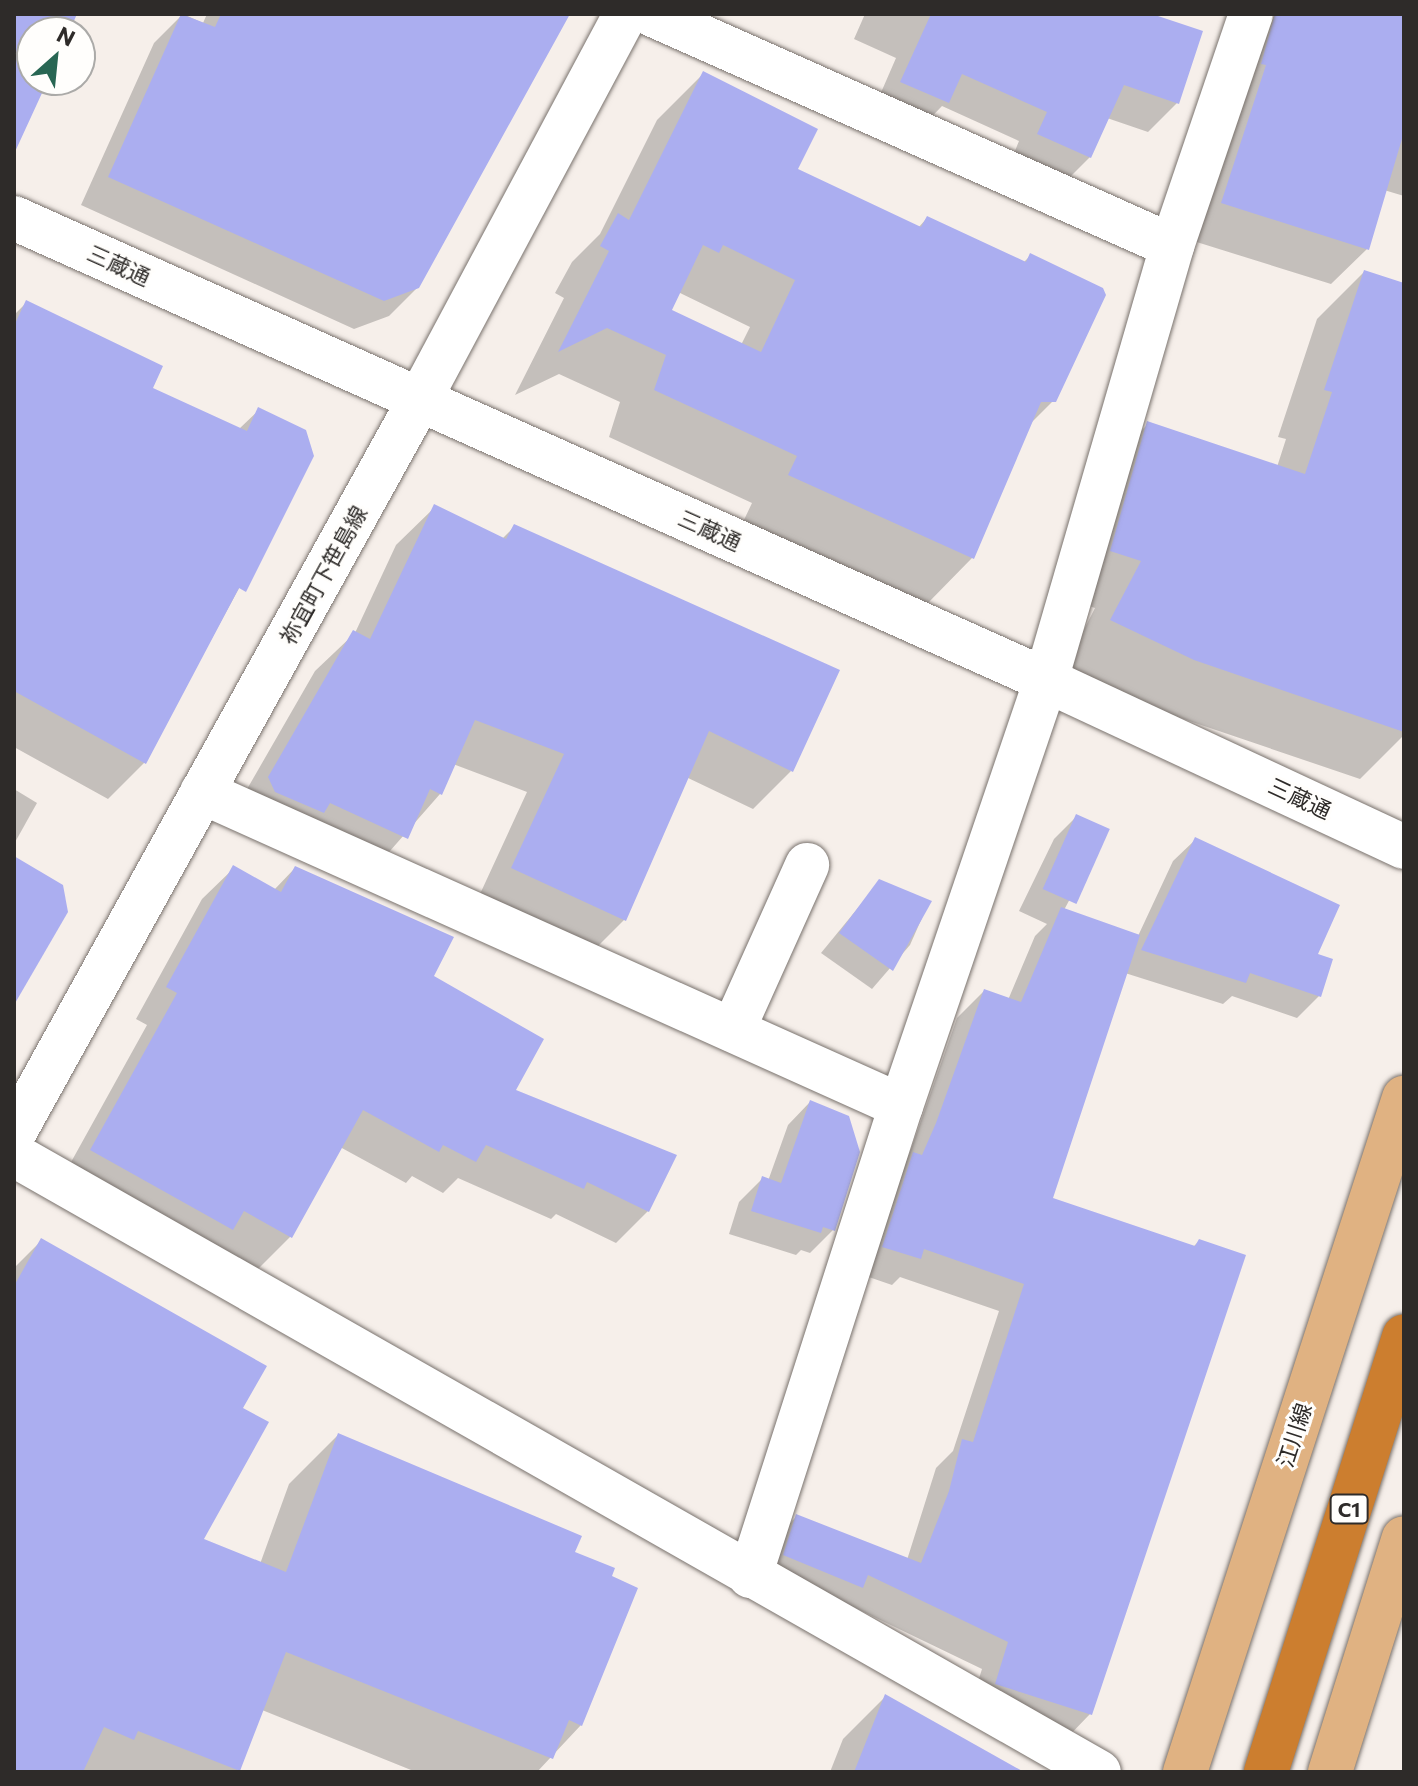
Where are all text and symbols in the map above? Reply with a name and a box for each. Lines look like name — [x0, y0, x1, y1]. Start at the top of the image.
north arrow — [16, 16, 96, 96]
text: N — [53, 20, 80, 52]
street label: 三蔵通 — [83, 240, 155, 290]
street label: 祢宜町下笹島線 — [274, 501, 372, 649]
street label: 三蔵通 — [674, 505, 746, 555]
street label: 三蔵通 — [1265, 772, 1335, 824]
street label: 江川線 — [1271, 1400, 1317, 1470]
road number: C1 — [1329, 1493, 1369, 1525]

